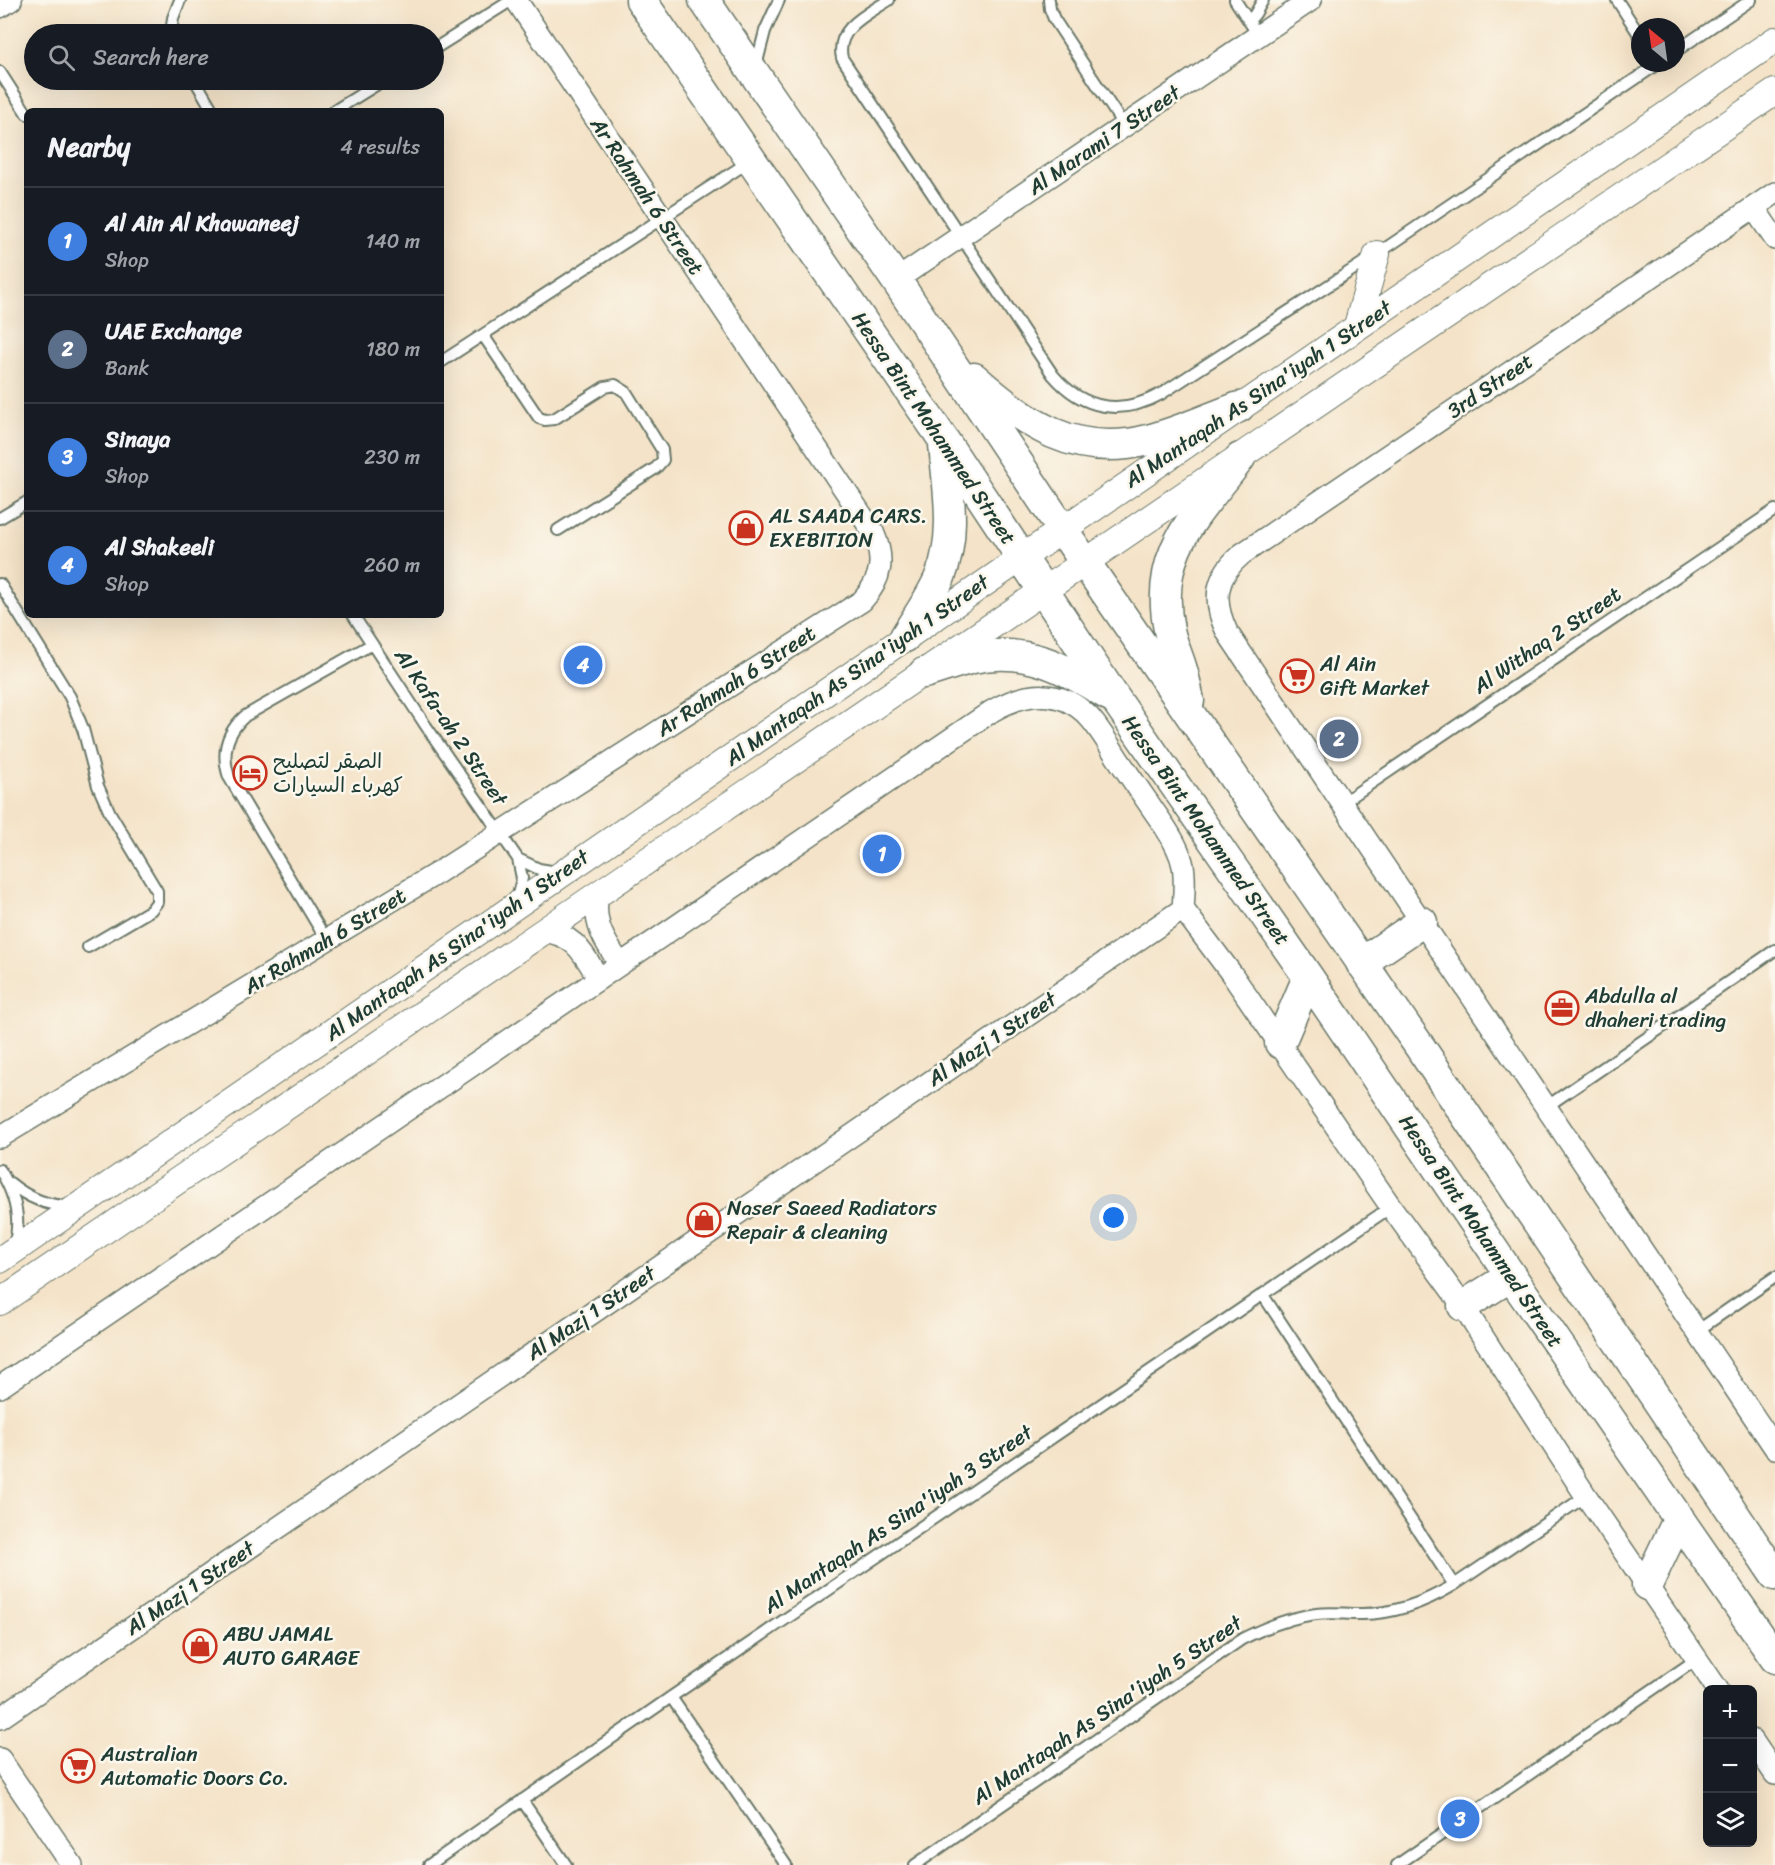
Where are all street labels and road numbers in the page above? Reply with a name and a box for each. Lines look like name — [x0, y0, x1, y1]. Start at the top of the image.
street label: Al Marami 7 Street — [1019, 74, 1190, 206]
street label: Ar Rahmah 6 Street — [579, 108, 714, 283]
street label: Al Mantaqah As Sina'iyah 1 Street — [1115, 289, 1401, 499]
street label: Hessa Bint Mohammed Street — [841, 303, 1027, 553]
street label: 3rd Street — [1439, 343, 1541, 429]
street label: Al Mantaqah As Sina'iyah 1 Street — [716, 563, 999, 777]
street label: Al Withaq 2 Street — [1464, 576, 1629, 705]
street label: Ar Rahmah 6 Street — [647, 615, 824, 748]
street label: Al Kafa-ah 2 Street — [383, 639, 519, 815]
street label: Hessa Bint Mohammed Street — [1111, 706, 1301, 954]
street label: Al Mantaqah As Sina'iyah 1 Street — [316, 838, 599, 1052]
street label: Ar Rahmah 6 Street — [235, 877, 414, 1005]
street label: Al Mazj 1 Street — [918, 980, 1066, 1097]
street label: Hessa Bint Mohammed Street — [1388, 1106, 1574, 1356]
street label: Al Mazj 1 Street — [517, 1254, 665, 1371]
street label: Al Mantaqah As Sina'iyah 3 Street — [754, 1413, 1042, 1624]
street label: Al Mazj 1 Street — [116, 1529, 264, 1646]
street label: Al Mantaqah As Sina'iyah 5 Street — [963, 1604, 1252, 1816]

